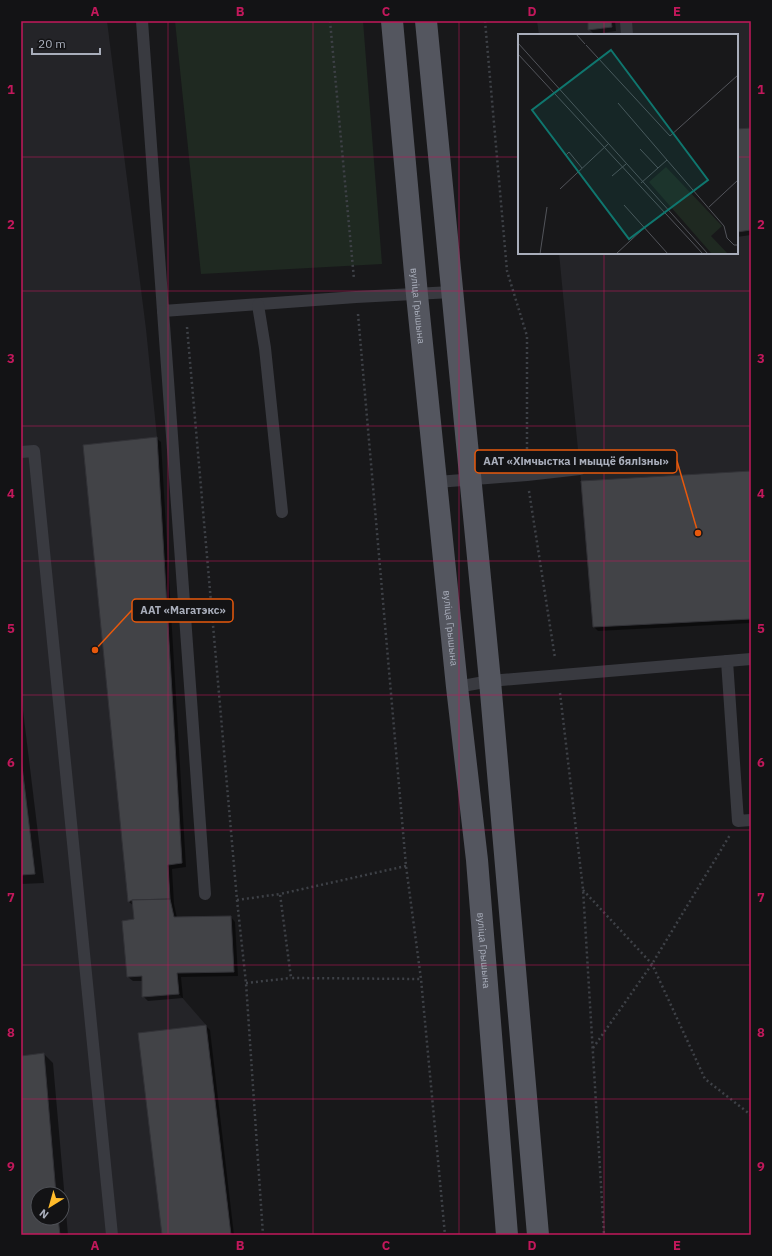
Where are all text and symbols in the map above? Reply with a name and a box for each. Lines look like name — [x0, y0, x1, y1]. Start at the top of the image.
text: A — [91, 3, 100, 20]
text: B — [236, 3, 245, 20]
text: C — [382, 3, 391, 20]
text: D — [527, 3, 537, 20]
text: E — [673, 3, 681, 20]
scale bar — [32, 30, 100, 56]
inset map — [518, 34, 738, 254]
text: 20 m — [38, 36, 66, 51]
text: 1 — [7, 81, 15, 98]
text: 1 — [757, 81, 765, 98]
text: 2 — [7, 216, 15, 233]
text: 2 — [757, 216, 765, 233]
street label: вуліца Грышына — [408, 267, 429, 345]
text: 3 — [7, 350, 15, 367]
text: 3 — [757, 350, 765, 367]
callout: ААТ «Хімчыстка і мыццё бялізны» — [475, 450, 677, 473]
text: ААТ «Хімчыстка і мыццё бялізны» — [483, 454, 669, 468]
text: 4 — [7, 485, 15, 502]
text: 4 — [757, 485, 765, 502]
street label: вуліца Грышына — [441, 590, 461, 667]
callout: ААТ «Магатэкс» — [132, 599, 233, 622]
text: ААТ «Магатэкс» — [140, 603, 226, 617]
text: 5 — [7, 620, 15, 637]
text: 5 — [757, 620, 765, 637]
text: 6 — [7, 754, 15, 771]
text: 6 — [757, 754, 765, 771]
text: 7 — [7, 889, 15, 906]
text: 7 — [757, 889, 765, 906]
street label: вуліца Грышына — [475, 912, 494, 990]
text: 8 — [7, 1024, 15, 1041]
text: 8 — [757, 1024, 765, 1041]
text: 9 — [7, 1158, 15, 1175]
text: 9 — [757, 1158, 765, 1175]
north arrow — [30, 1186, 70, 1226]
text: N — [37, 1206, 51, 1222]
text: A — [91, 1237, 100, 1254]
text: B — [236, 1237, 245, 1254]
text: C — [382, 1237, 391, 1254]
text: D — [527, 1237, 537, 1254]
text: E — [673, 1237, 681, 1254]

